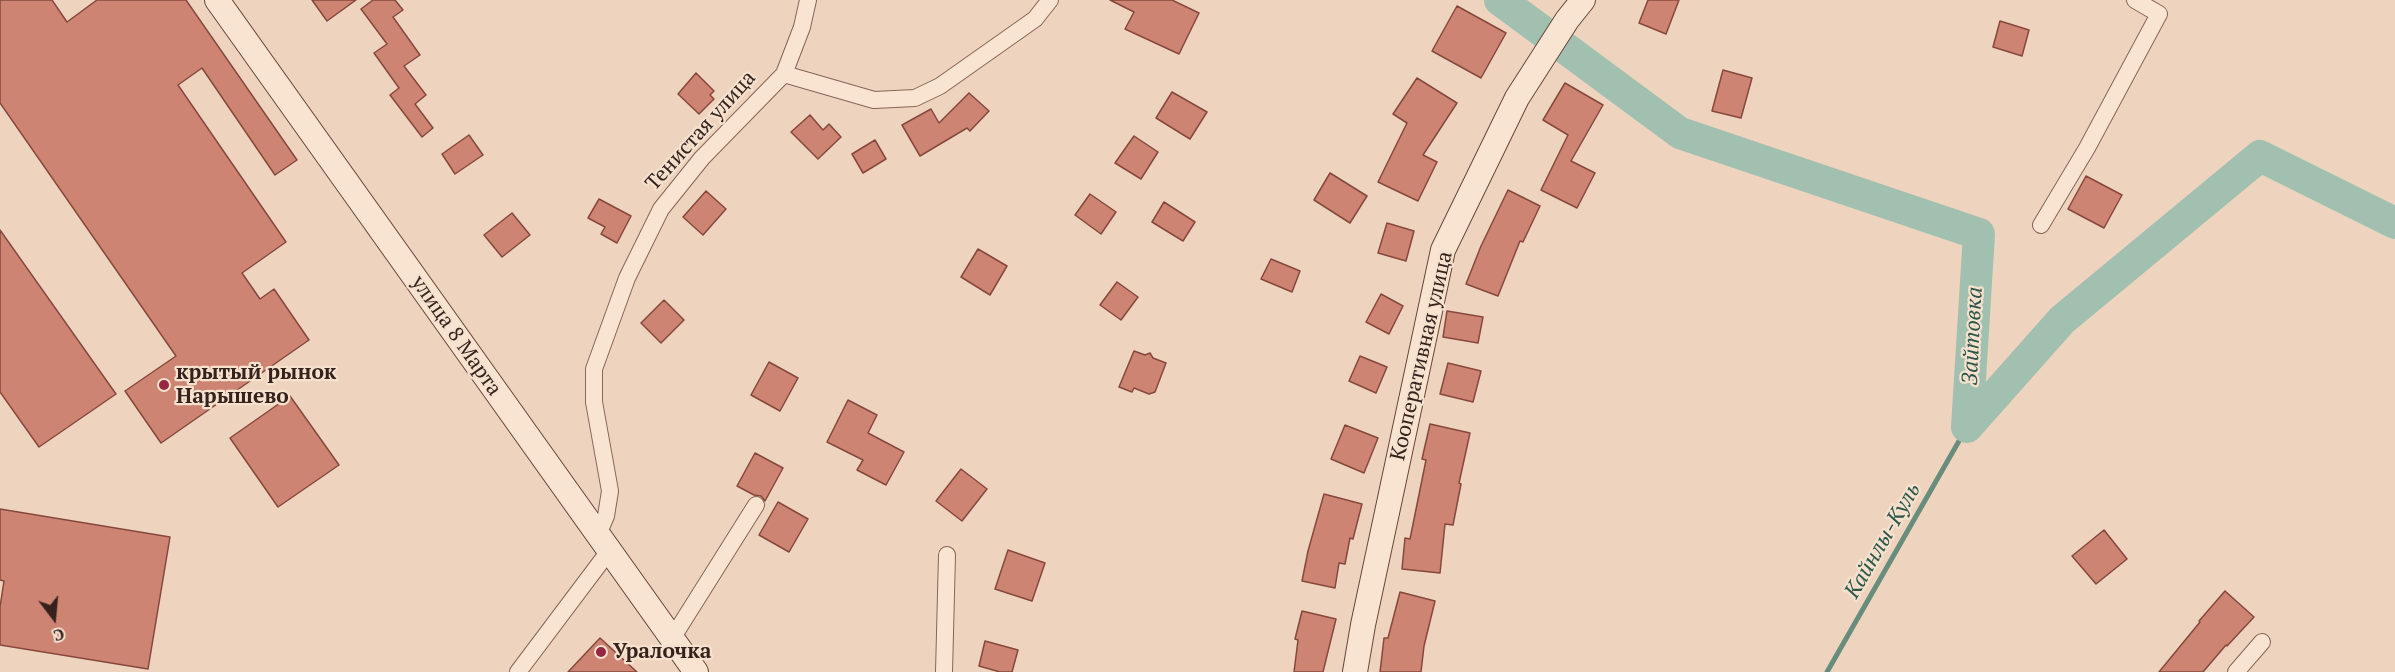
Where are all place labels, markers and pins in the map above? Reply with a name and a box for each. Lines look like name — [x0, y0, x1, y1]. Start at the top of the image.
place label: крытый рынок Нарышево — [176, 360, 336, 410]
marker: крытый рынок Нарышево — [157, 378, 171, 392]
place label: Уралочка — [613, 639, 711, 665]
marker: Уралочка — [594, 645, 608, 659]

